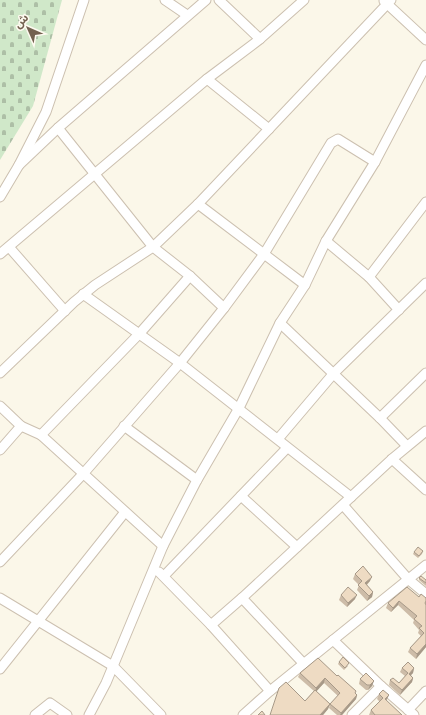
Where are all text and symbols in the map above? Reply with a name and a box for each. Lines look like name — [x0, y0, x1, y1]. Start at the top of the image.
north arrow — [8, 8, 48, 48]
text: ش — [11, 11, 31, 31]

